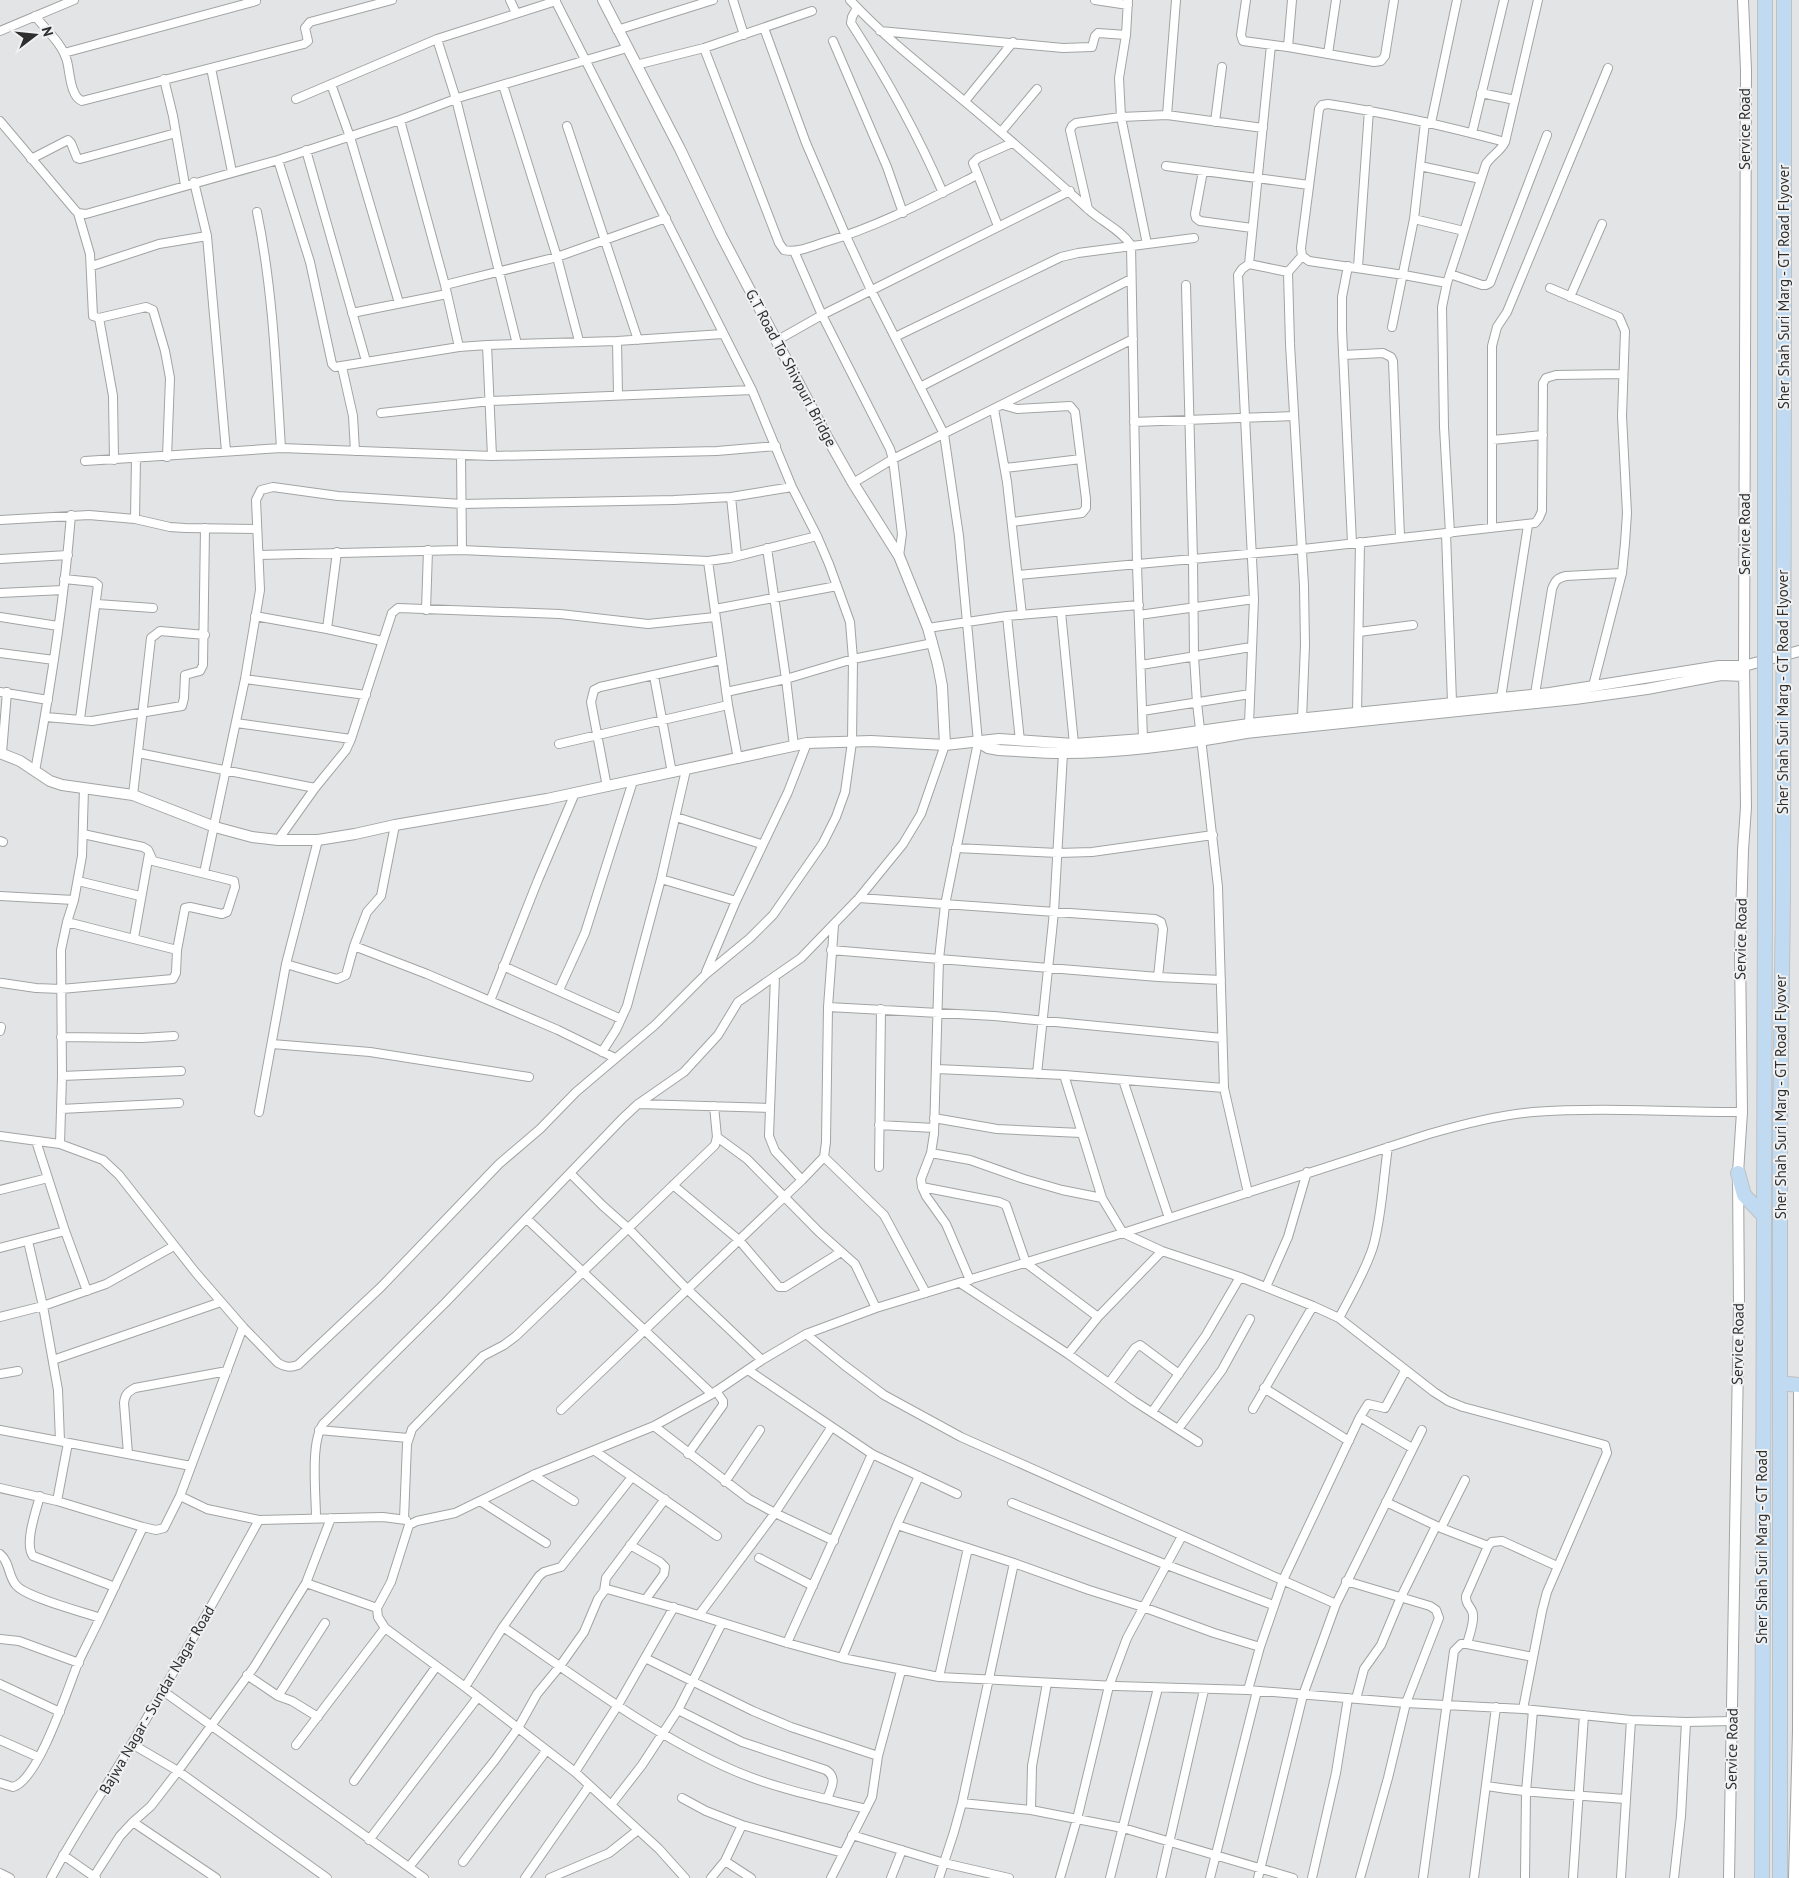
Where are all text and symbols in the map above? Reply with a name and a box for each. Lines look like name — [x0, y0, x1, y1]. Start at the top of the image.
north arrow — [10, 10, 60, 60]
text: N — [38, 25, 57, 38]
street label: Service Road — [1735, 88, 1754, 170]
street label: Sher Shah Suri Marg - GT Road Flyover — [1774, 165, 1793, 409]
street label: G.T Road To Shivpuri Bridge — [742, 286, 841, 450]
street label: Service Road — [1735, 493, 1754, 575]
street label: Sher Shah Suri Marg - GT Road Flyover — [1773, 570, 1792, 814]
street label: Service Road — [1730, 898, 1751, 980]
street label: Sher Shah Suri Marg - GT Road Flyover — [1771, 975, 1790, 1219]
street label: Service Road — [1727, 1303, 1748, 1385]
street label: Sher Shah Suri Marg - GT Road — [1752, 1450, 1771, 1644]
street label: Bajwa Nagar - Sundar Nagar Road — [95, 1602, 218, 1797]
street label: Service Road — [1721, 1708, 1742, 1790]

